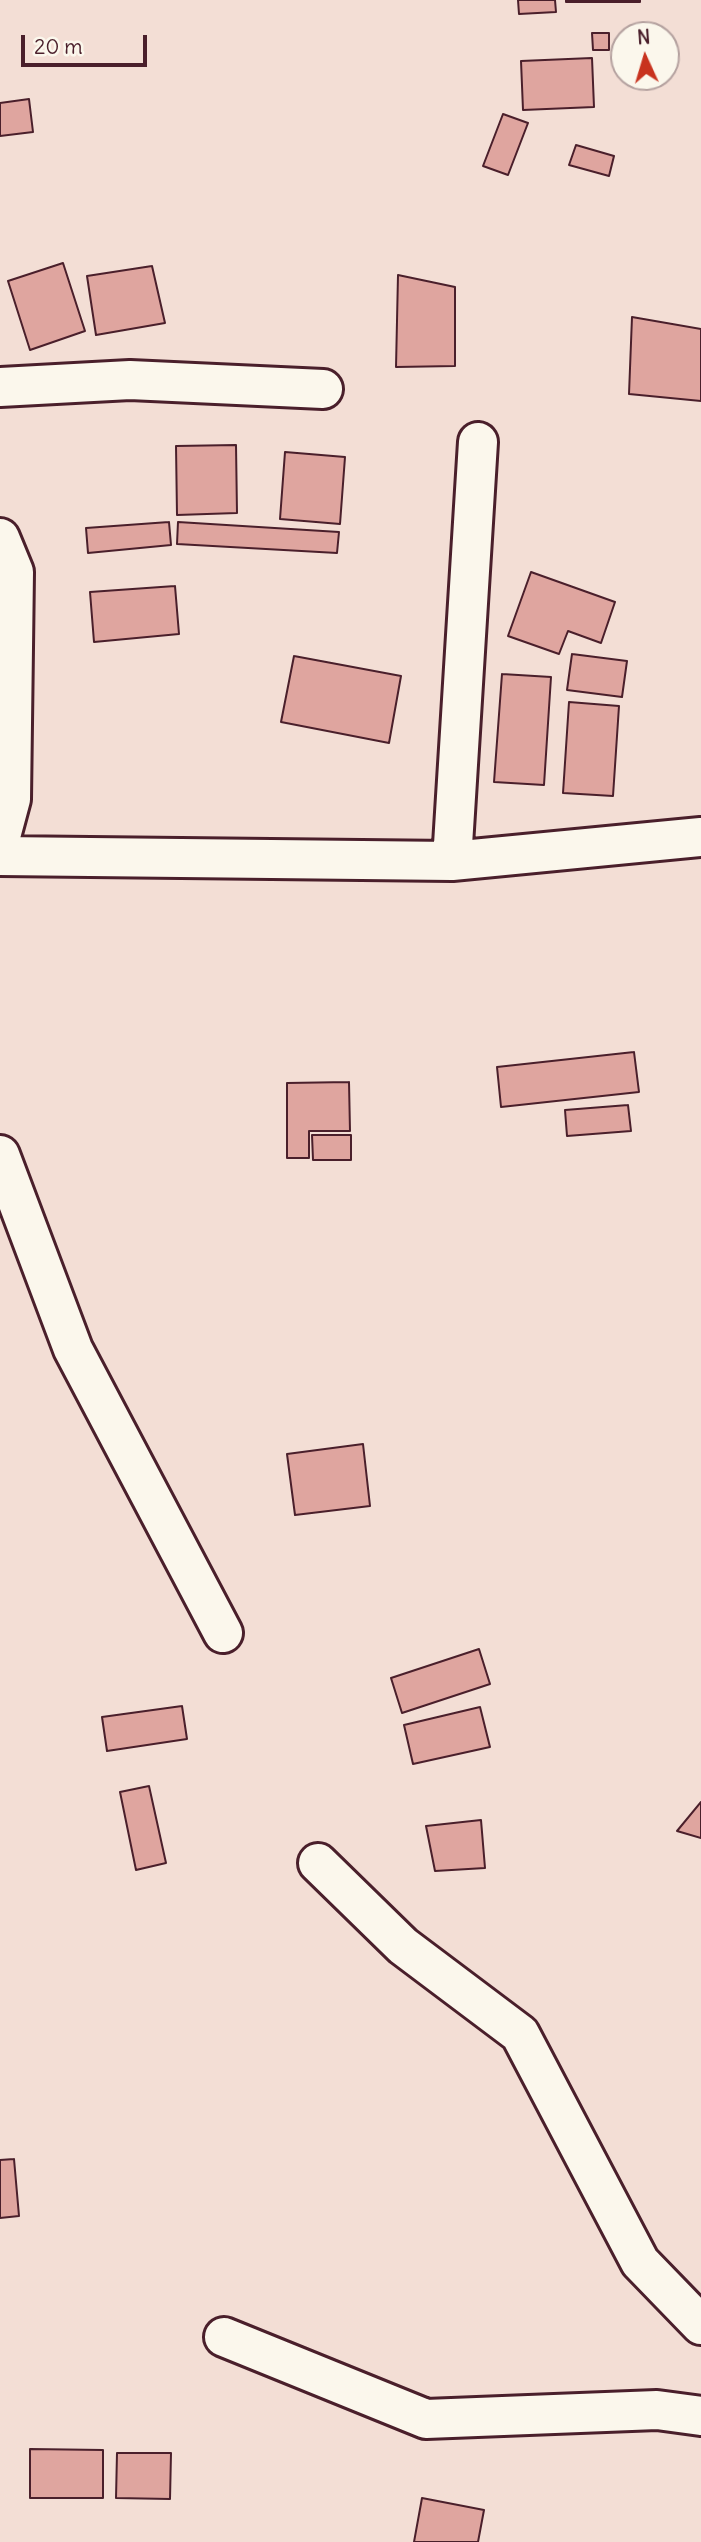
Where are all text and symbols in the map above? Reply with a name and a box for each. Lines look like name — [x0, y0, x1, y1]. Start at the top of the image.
scale bar — [24, 21, 150, 65]
north arrow — [610, 21, 680, 91]
text: N — [636, 25, 651, 49]
text: 20 m — [34, 33, 83, 60]

